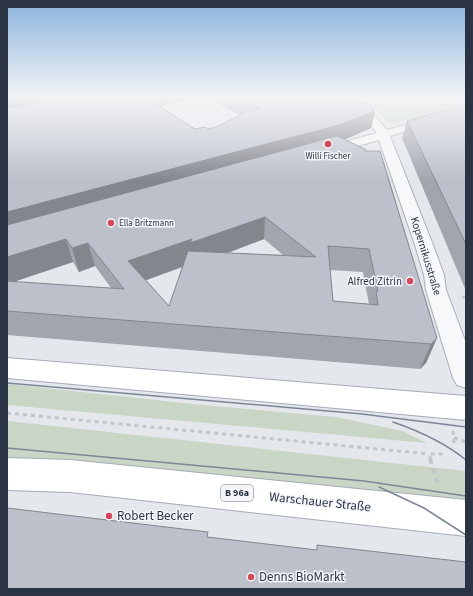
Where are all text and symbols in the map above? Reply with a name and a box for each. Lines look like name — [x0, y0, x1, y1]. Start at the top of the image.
marker: Willi Fischer — [323, 139, 333, 149]
place label: Willi Fischer — [306, 150, 351, 163]
street label: Kopernikusstraße — [407, 215, 445, 298]
place label: Ella Britzmann — [119, 217, 174, 230]
marker: Ella Britzmann — [106, 218, 116, 228]
place label: Alfred Zitrin — [348, 274, 402, 289]
marker: Alfred Zitrin — [405, 276, 415, 286]
road number: B 96a — [221, 485, 253, 501]
street label: Warschauer Straße — [268, 488, 372, 516]
place label: Robert Becker — [117, 507, 194, 525]
marker: Robert Becker — [104, 511, 114, 521]
place label: Denns BioMarkt — [259, 568, 345, 586]
marker: Denns BioMarkt — [246, 572, 256, 582]

